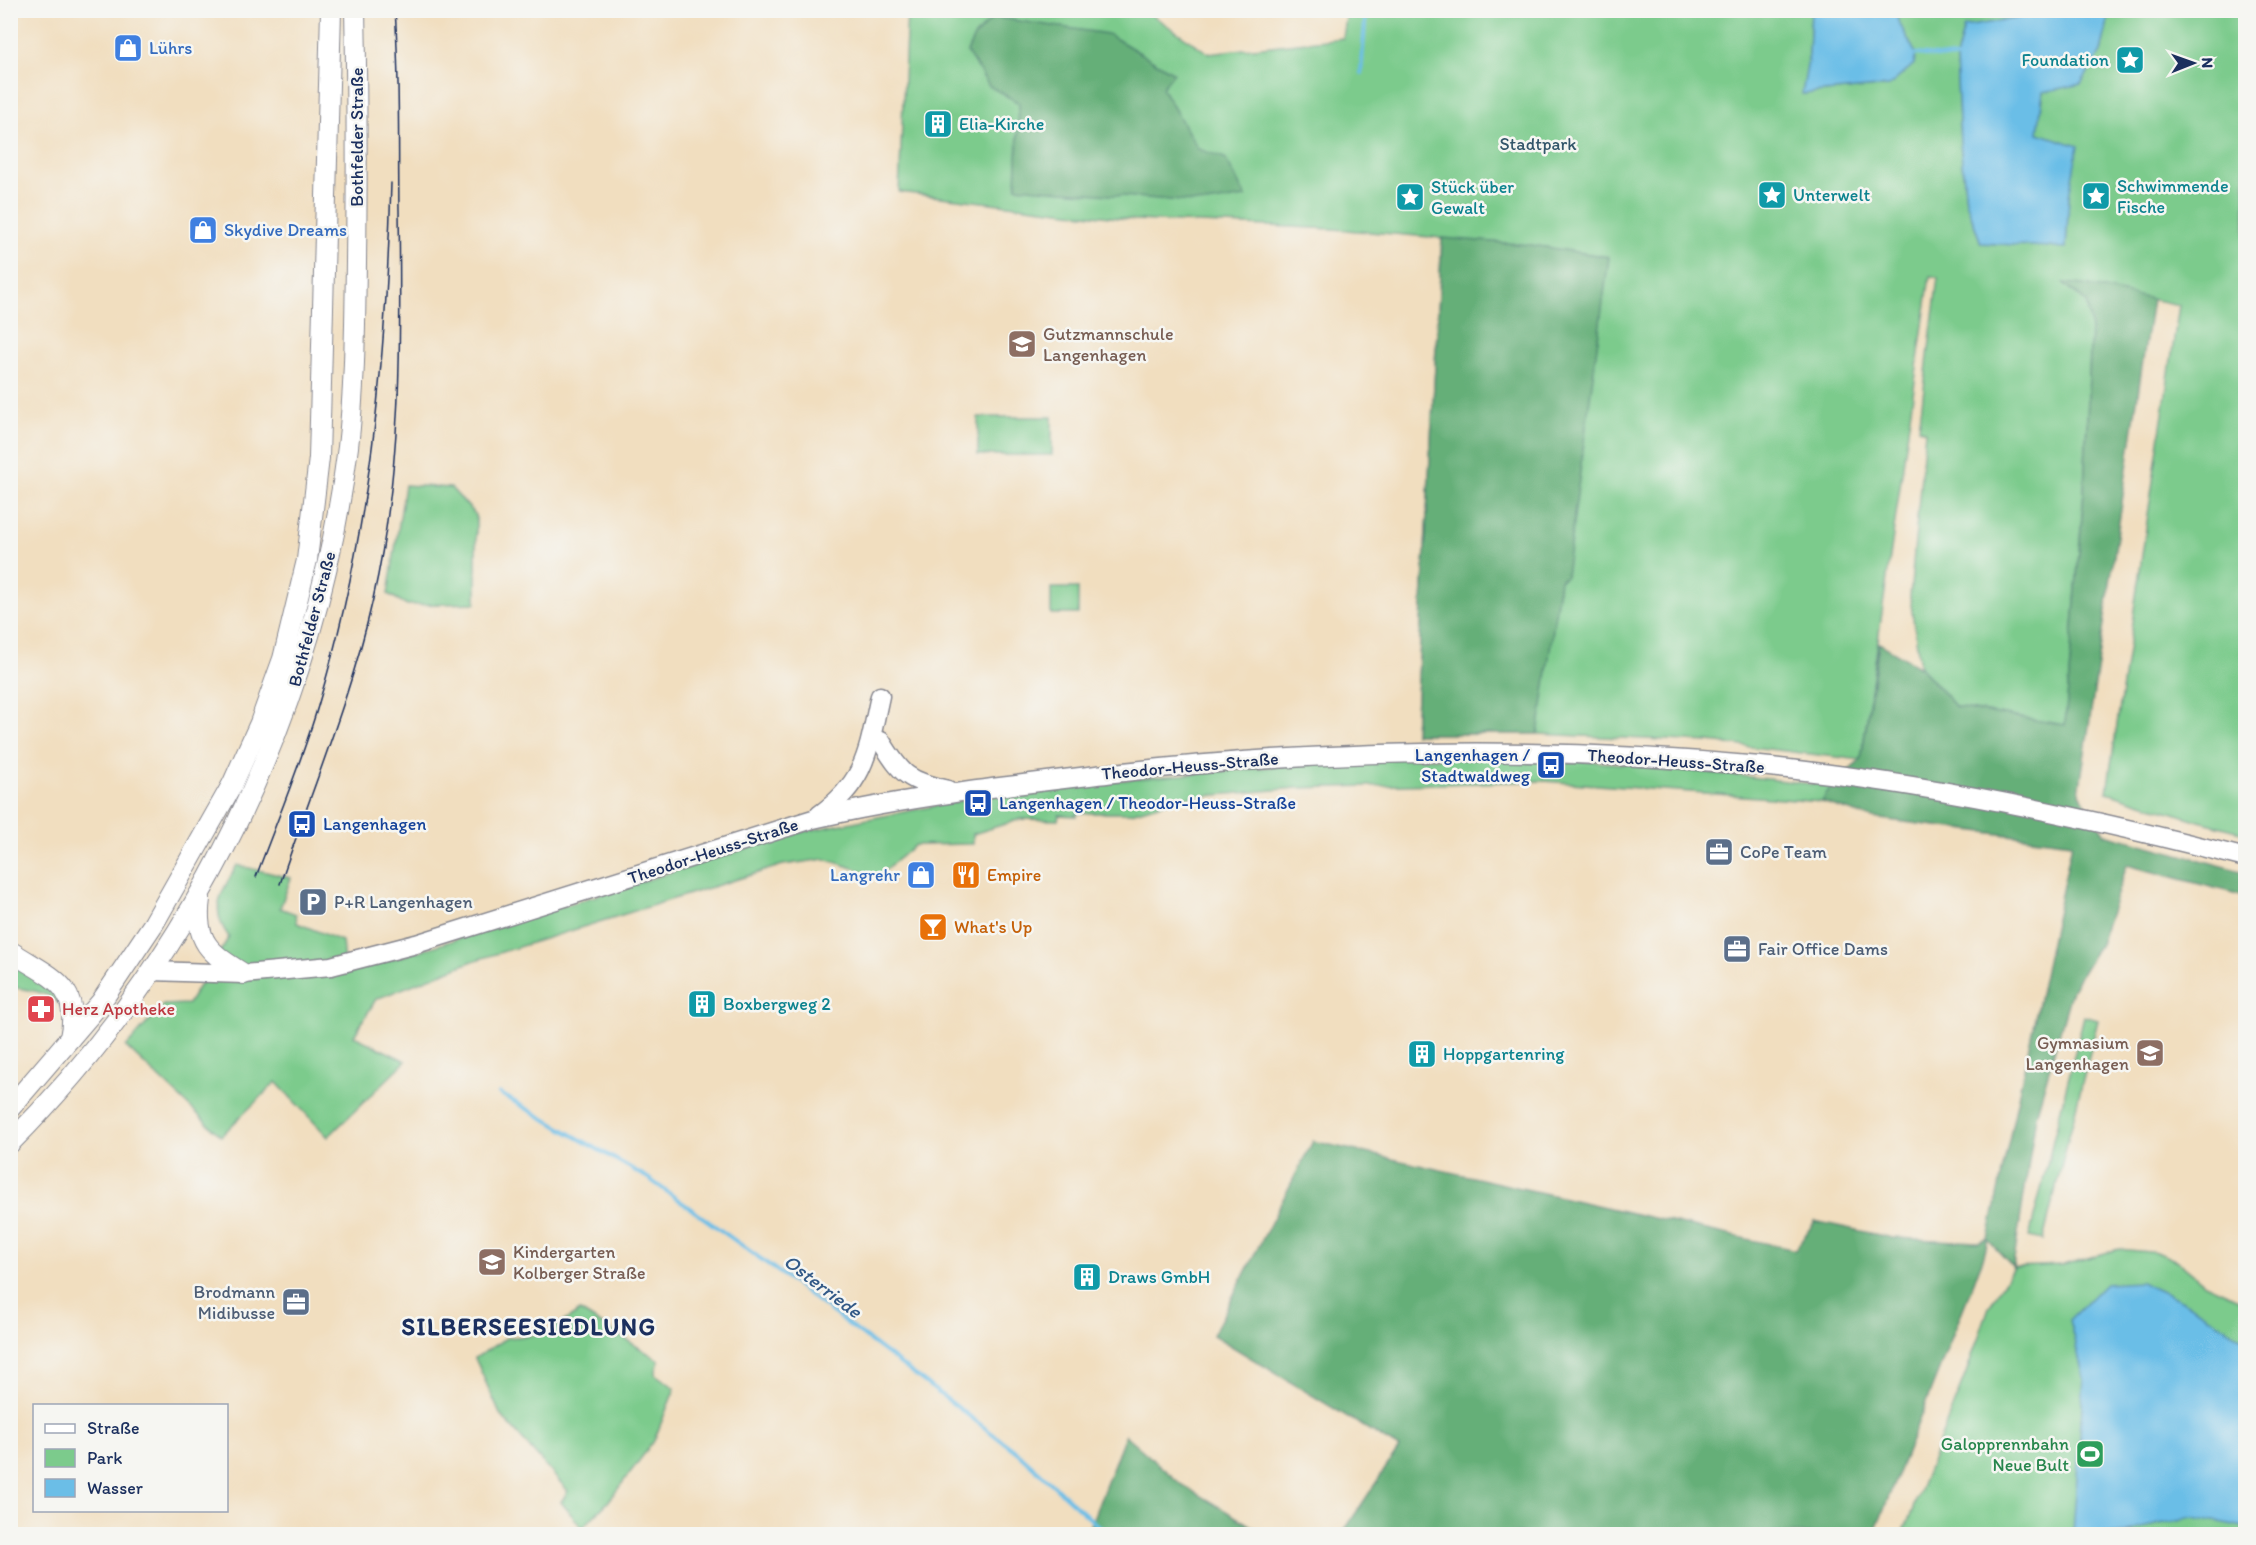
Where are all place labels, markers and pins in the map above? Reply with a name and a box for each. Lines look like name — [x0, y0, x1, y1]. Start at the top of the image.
shop icon: Lührs — [112, 32, 144, 64]
place label: Lührs — [149, 37, 192, 59]
place icon: Foundation — [2114, 44, 2146, 76]
place label: Foundation — [2021, 49, 2109, 71]
building icon: Elia-Kirche — [922, 108, 954, 140]
place label: Elia-Kirche — [959, 113, 1044, 135]
place label: Schwimmende Fische — [2117, 175, 2229, 218]
place label: Stück über Gewalt — [1431, 176, 1514, 219]
place icon: Unterwelt — [1756, 179, 1788, 211]
place icon: Schwimmende Fische — [2080, 180, 2112, 212]
place icon: Stück über Gewalt — [1394, 181, 1426, 213]
place label: Unterwelt — [1793, 184, 1870, 206]
shop icon: Skydive Dreams — [187, 214, 219, 246]
place label: Skydive Dreams — [224, 219, 347, 241]
place label: Gutzmannschule Langenhagen — [1043, 323, 1174, 366]
school or university icon: Gutzmannschule Langenhagen — [1006, 328, 1038, 360]
place label: Langenhagen / Stadtwaldweg — [1415, 744, 1531, 787]
bus stop icon: Langenhagen / Stadtwaldweg — [1535, 749, 1567, 781]
bus stop icon: Langenhagen / Theodor-Heuss-Straße — [962, 787, 994, 819]
place label: Langenhagen / Theodor-Heuss-Straße — [999, 792, 1296, 814]
bus stop icon: Langenhagen — [286, 808, 318, 840]
place label: Langenhagen — [323, 813, 427, 835]
office icon: CoPe Team — [1703, 836, 1735, 868]
place label: CoPe Team — [1740, 841, 1827, 863]
shop icon: Langrehr — [905, 859, 937, 891]
restaurant icon: Empire — [950, 859, 982, 891]
place label: Langrehr — [830, 864, 900, 886]
place label: Empire — [987, 864, 1041, 886]
parking icon: P+R Langenhagen — [297, 886, 329, 918]
place label: P+R Langenhagen — [334, 891, 473, 913]
bar icon: What's Up — [917, 911, 949, 943]
place label: What's Up — [954, 916, 1032, 938]
office icon: Fair Office Dams — [1721, 933, 1753, 965]
place label: Fair Office Dams — [1758, 938, 1888, 960]
building icon: Boxbergweg 2 — [686, 988, 718, 1020]
pharmacy icon: Herz Apotheke — [25, 993, 57, 1025]
place label: Boxbergweg 2 — [723, 993, 831, 1015]
place label: Herz Apotheke — [62, 998, 175, 1020]
place label: Gymnasium Langenhagen — [2026, 1032, 2129, 1075]
school or university icon: Gymnasium Langenhagen — [2134, 1037, 2166, 1069]
building icon: Hoppgartenring — [1406, 1038, 1438, 1070]
place label: Hoppgartenring — [1443, 1043, 1565, 1065]
place label: Kindergarten Kolberger Straße — [513, 1241, 646, 1284]
school or university icon: Kindergarten Kolberger Straße — [476, 1246, 508, 1278]
building icon: Draws GmbH — [1071, 1261, 1103, 1293]
place label: Draws GmbH — [1108, 1266, 1210, 1288]
place label: Brodmann Midibusse — [194, 1281, 275, 1324]
office icon: Brodmann Midibusse — [280, 1286, 312, 1318]
place label: Galopprennbahn Neue Bult — [1941, 1433, 2069, 1476]
sports icon: Galopprennbahn Neue Bult — [2074, 1438, 2106, 1470]

